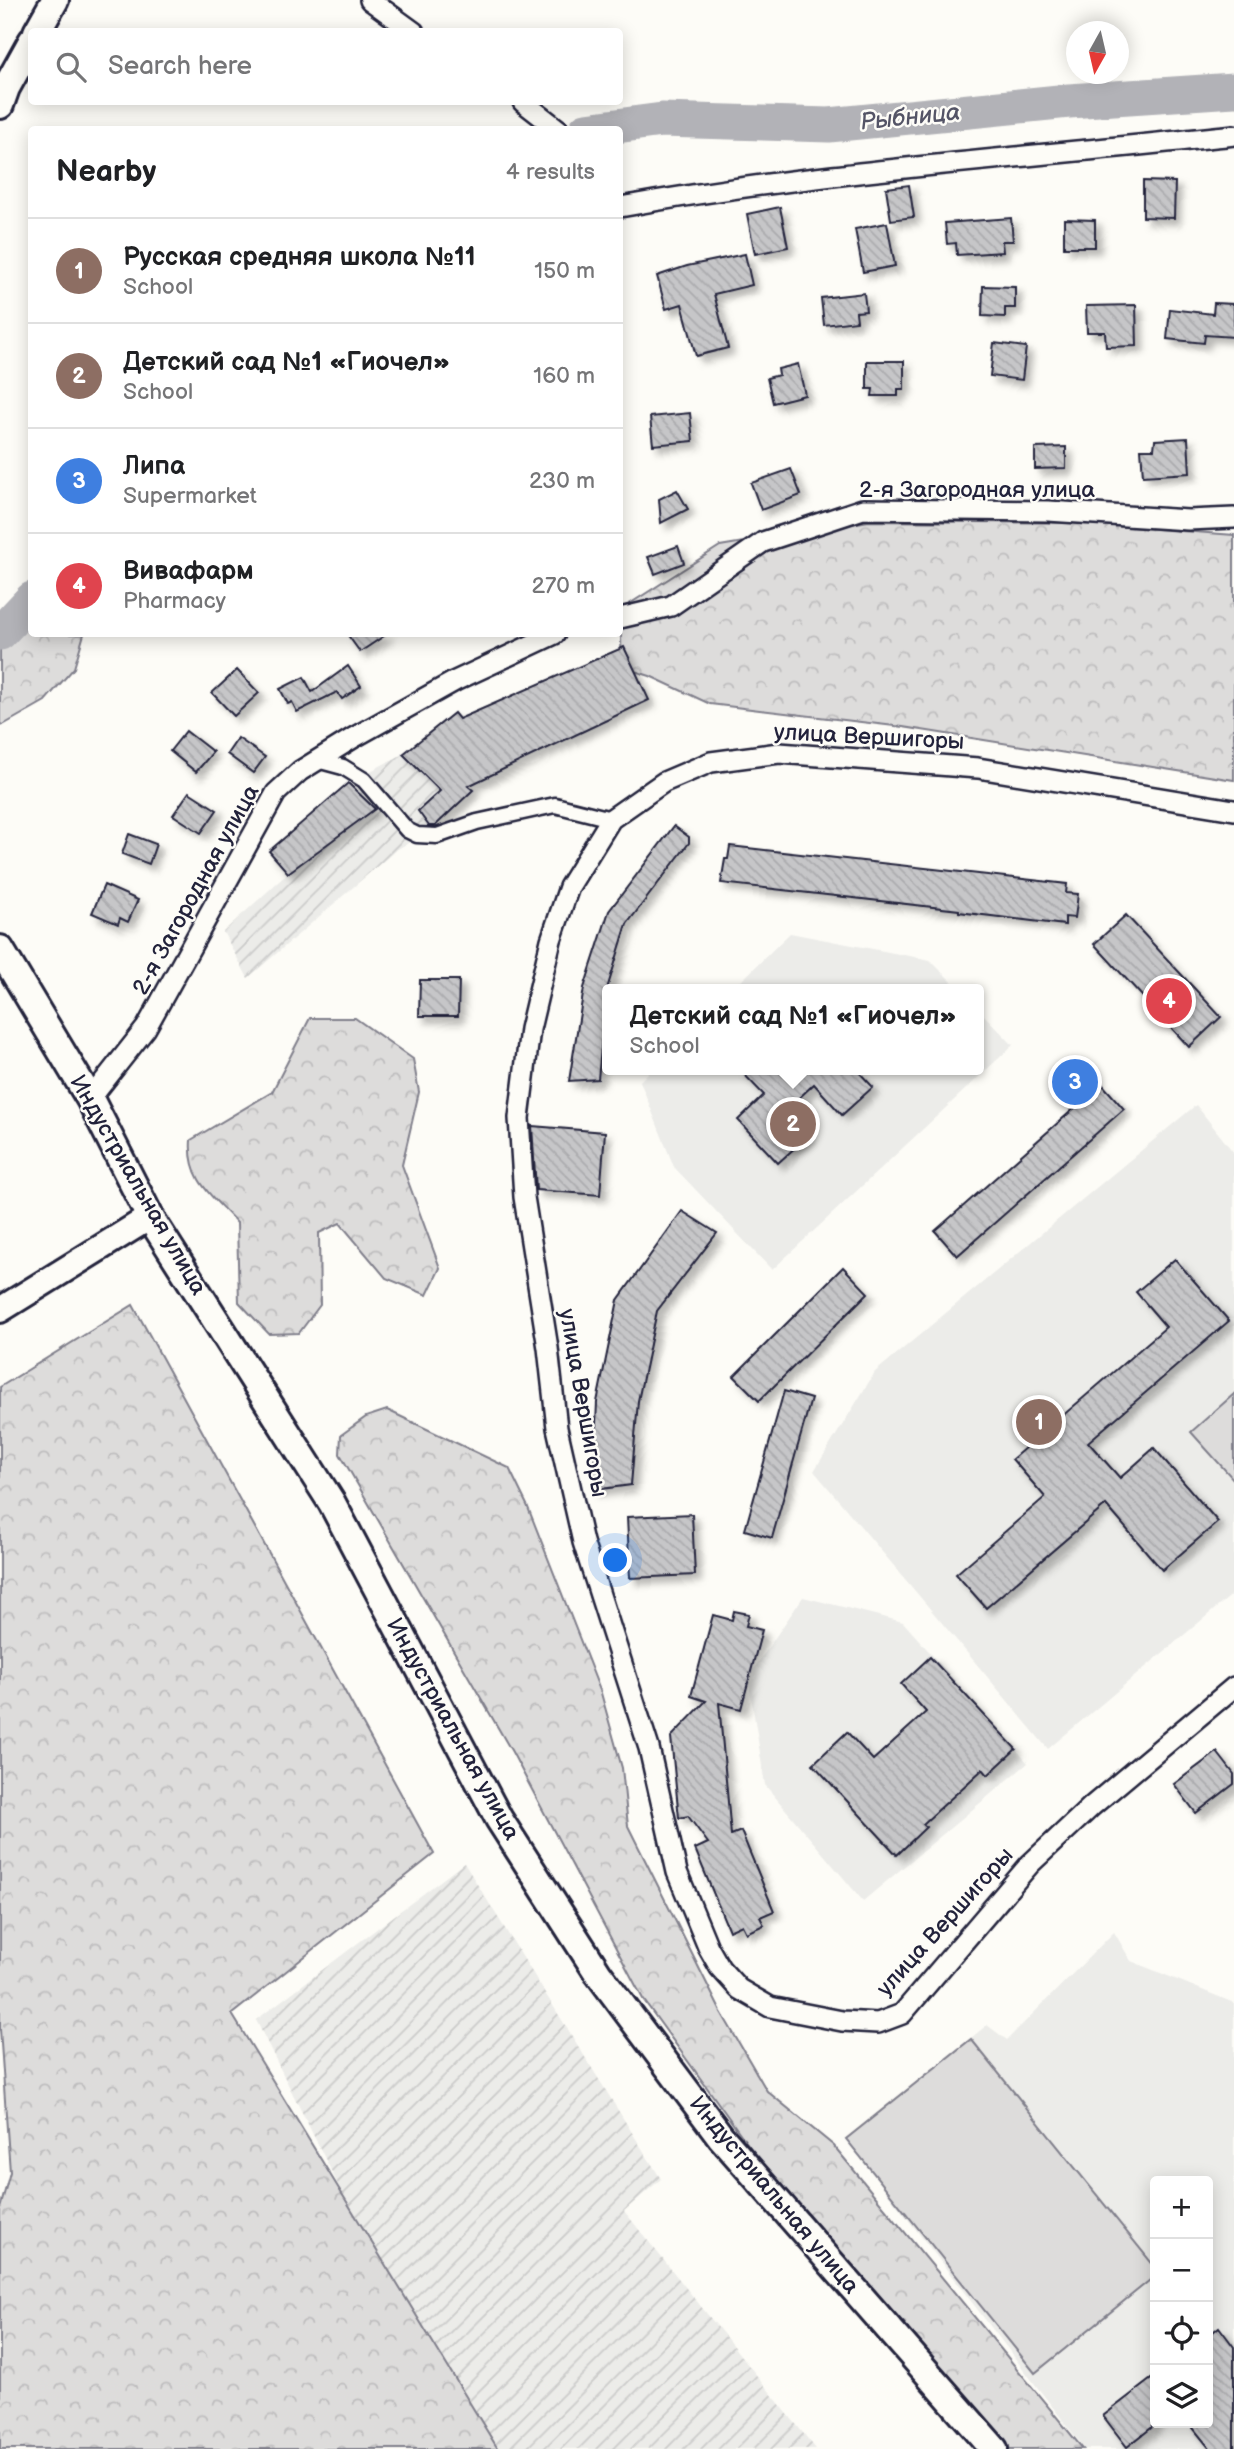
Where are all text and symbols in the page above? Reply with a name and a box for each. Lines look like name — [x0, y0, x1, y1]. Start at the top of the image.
north arrow — [1066, 21, 1129, 84]
search box — [28, 28, 623, 105]
icon: search — [52, 48, 90, 86]
text: Search here — [108, 51, 252, 82]
water label: Рыбница — [858, 97, 962, 137]
text: Nearby — [56, 154, 156, 190]
text: 4 results — [506, 158, 595, 186]
text: Русская средняя школа №11 — [123, 242, 476, 273]
text: 1 — [74, 257, 84, 285]
text: 150 m — [534, 257, 595, 285]
text: School — [123, 273, 193, 301]
text: Детский сад №1 «Гиочел» — [123, 347, 450, 378]
text: 2 — [72, 362, 86, 390]
text: 160 m — [533, 362, 595, 390]
text: School — [123, 378, 193, 406]
text: Липа — [123, 451, 185, 482]
text: 3 — [72, 467, 86, 495]
text: 230 m — [529, 467, 595, 495]
street label: 2-я Загородная улица — [859, 476, 1095, 504]
text: Supermarket — [123, 482, 257, 510]
text: Вивафарм — [123, 556, 254, 587]
text: 4 — [72, 572, 86, 600]
text: 270 m — [531, 572, 595, 600]
text: Pharmacy — [123, 587, 226, 615]
street label: улица Вершигоры — [773, 718, 965, 756]
street label: 2-я Загородная улица — [127, 780, 266, 1000]
pin: 4 — [1146, 975, 1192, 1027]
popup — [602, 984, 984, 1075]
text: Детский сад №1 «Гиочел» — [630, 1001, 956, 1032]
text: School — [630, 1032, 700, 1060]
pin: 3 — [1052, 1056, 1098, 1108]
street label: Индустриальная улица — [63, 1070, 213, 1300]
pin: 2 — [770, 1098, 816, 1150]
street label: улица Вершигоры — [553, 1307, 613, 1499]
pin: 1 — [1016, 1396, 1062, 1448]
your location — [598, 1543, 632, 1577]
street label: Индустриальная улица — [380, 1613, 526, 1845]
street label: улица Вершигоры — [871, 1842, 1019, 2002]
street label: Индустриальная улица — [683, 2090, 865, 2300]
map controls — [1150, 2176, 1213, 2428]
button: + — [1150, 2176, 1213, 2239]
button: − — [1150, 2239, 1213, 2302]
button: locate — [1150, 2302, 1213, 2365]
button: layers — [1150, 2365, 1213, 2428]

